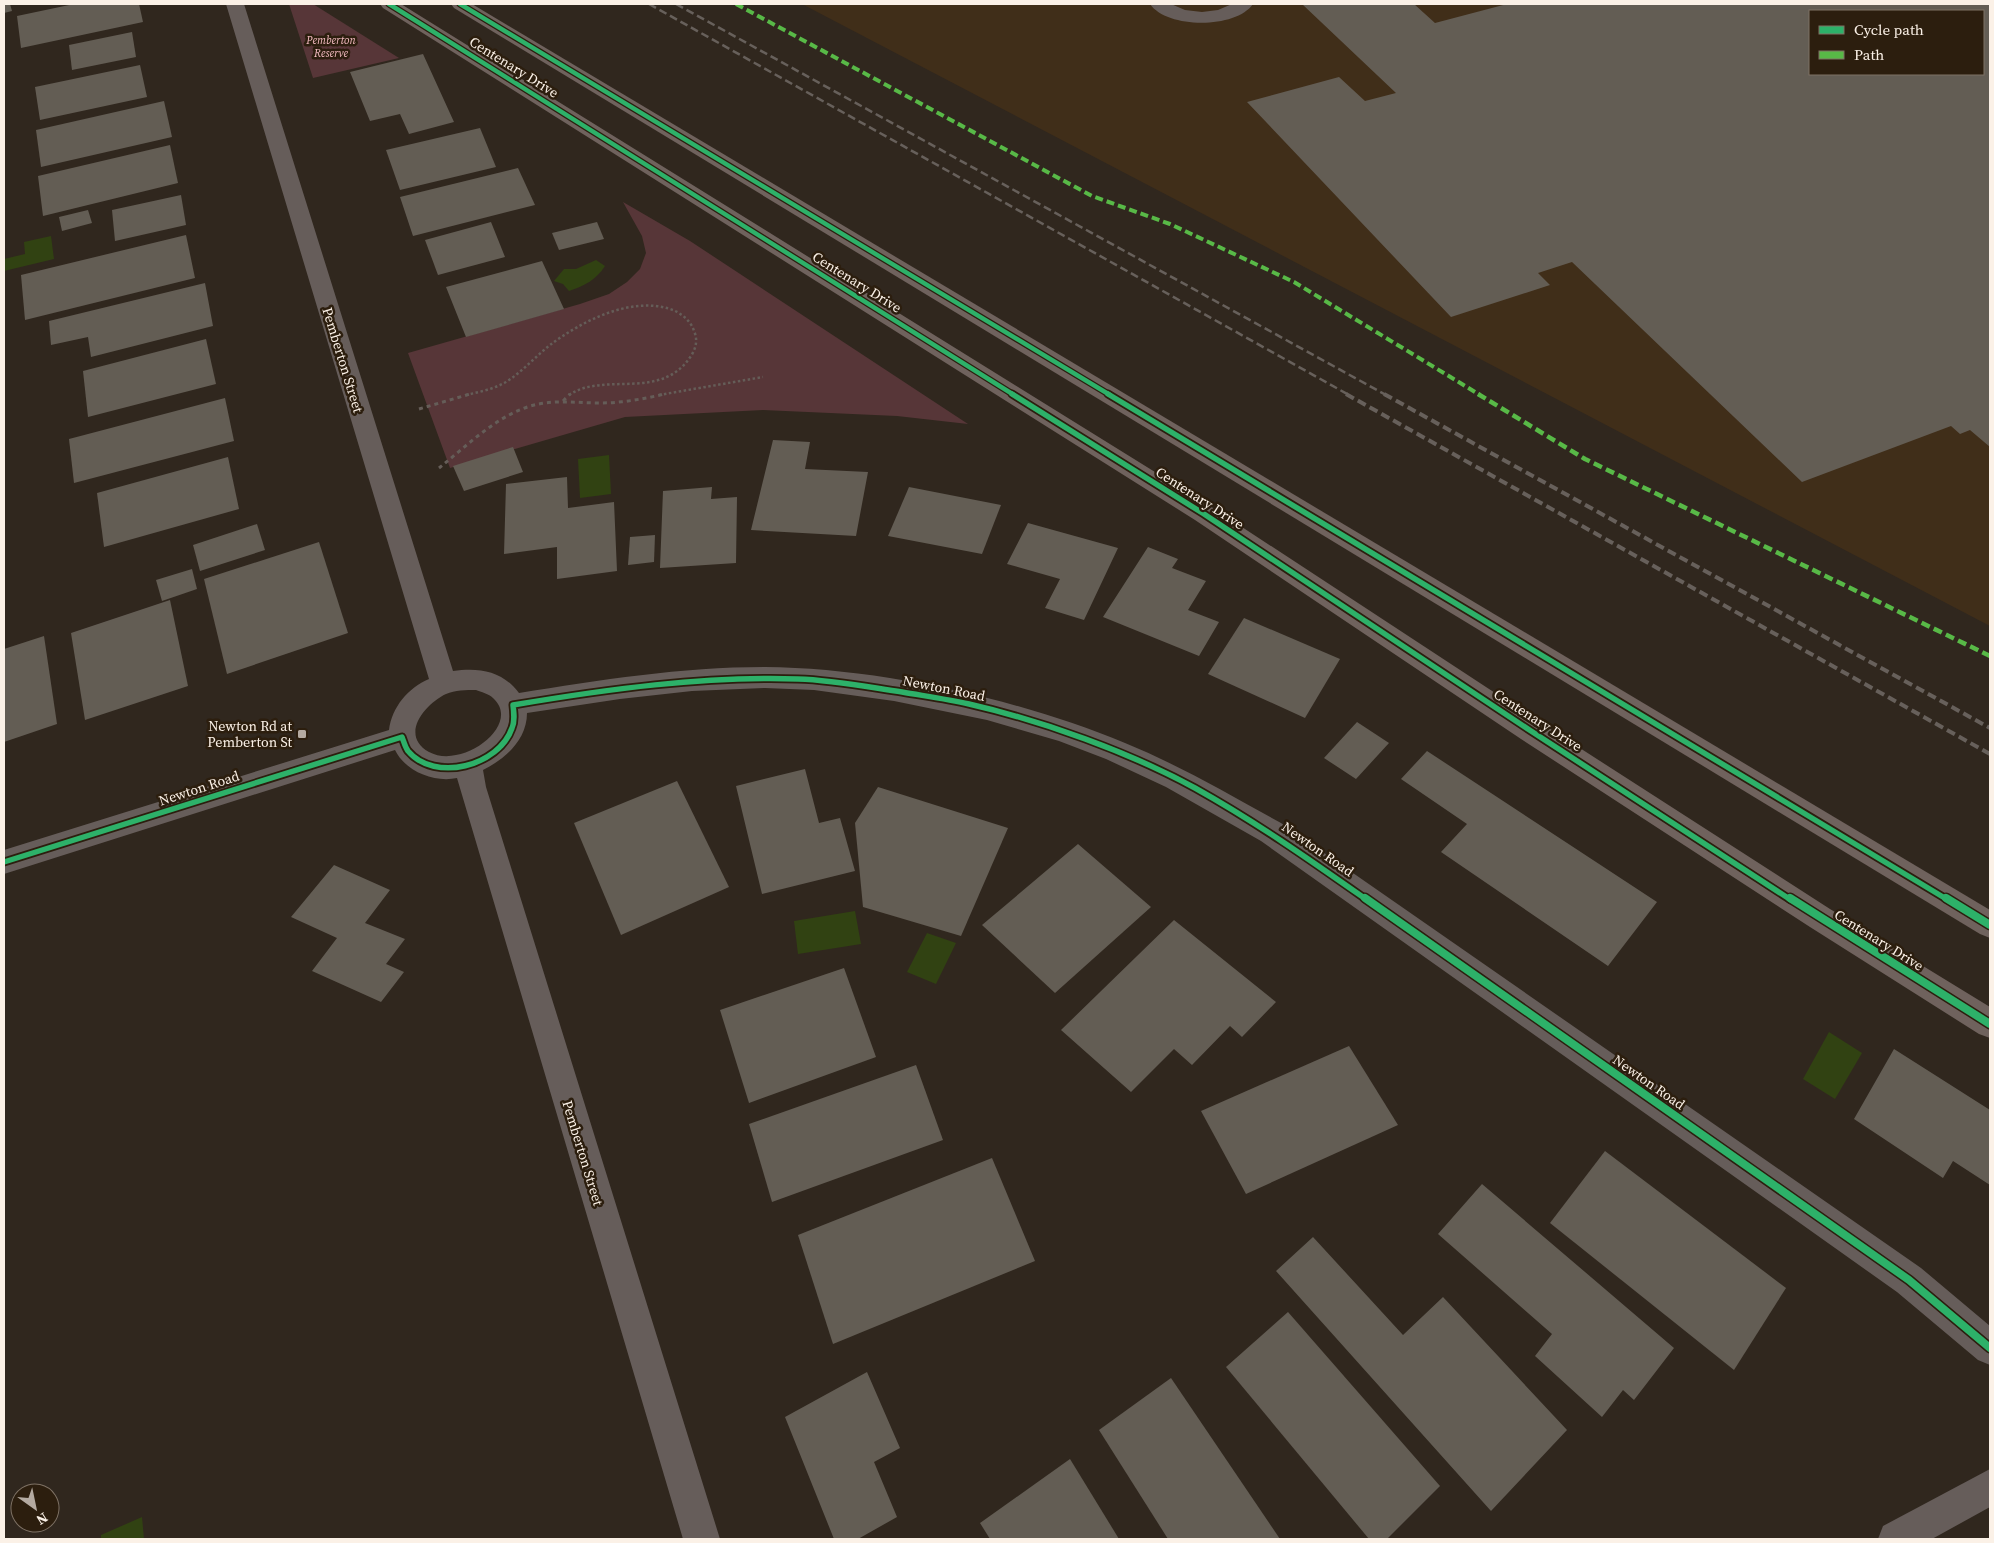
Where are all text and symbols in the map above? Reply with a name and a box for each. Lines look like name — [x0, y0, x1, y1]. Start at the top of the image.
legend — [1809, 10, 1984, 75]
text: Cycle path — [1854, 19, 1924, 40]
street label: Centenary Drive — [466, 32, 562, 102]
park label: Pemberton Reserve — [305, 33, 356, 61]
text: Path — [1854, 44, 1884, 65]
street label: Centenary Drive — [809, 247, 905, 317]
street label: Pemberton Street — [317, 305, 369, 416]
street label: Centenary Drive — [1152, 462, 1248, 534]
street label: Newton Road — [901, 670, 987, 706]
street label: Centenary Drive — [1490, 684, 1586, 756]
place label: Newton Rd at Pemberton St — [207, 716, 292, 752]
marker: Newton Rd at Pemberton St — [296, 728, 308, 740]
street label: Newton Road — [156, 766, 242, 810]
street label: Newton Road — [1278, 817, 1358, 881]
street label: Centenary Drive — [1831, 905, 1927, 975]
street label: Newton Road — [1609, 1050, 1689, 1114]
street label: Pemberton Street — [557, 1098, 609, 1209]
north arrow — [10, 1483, 60, 1533]
text: N — [32, 1508, 52, 1530]

